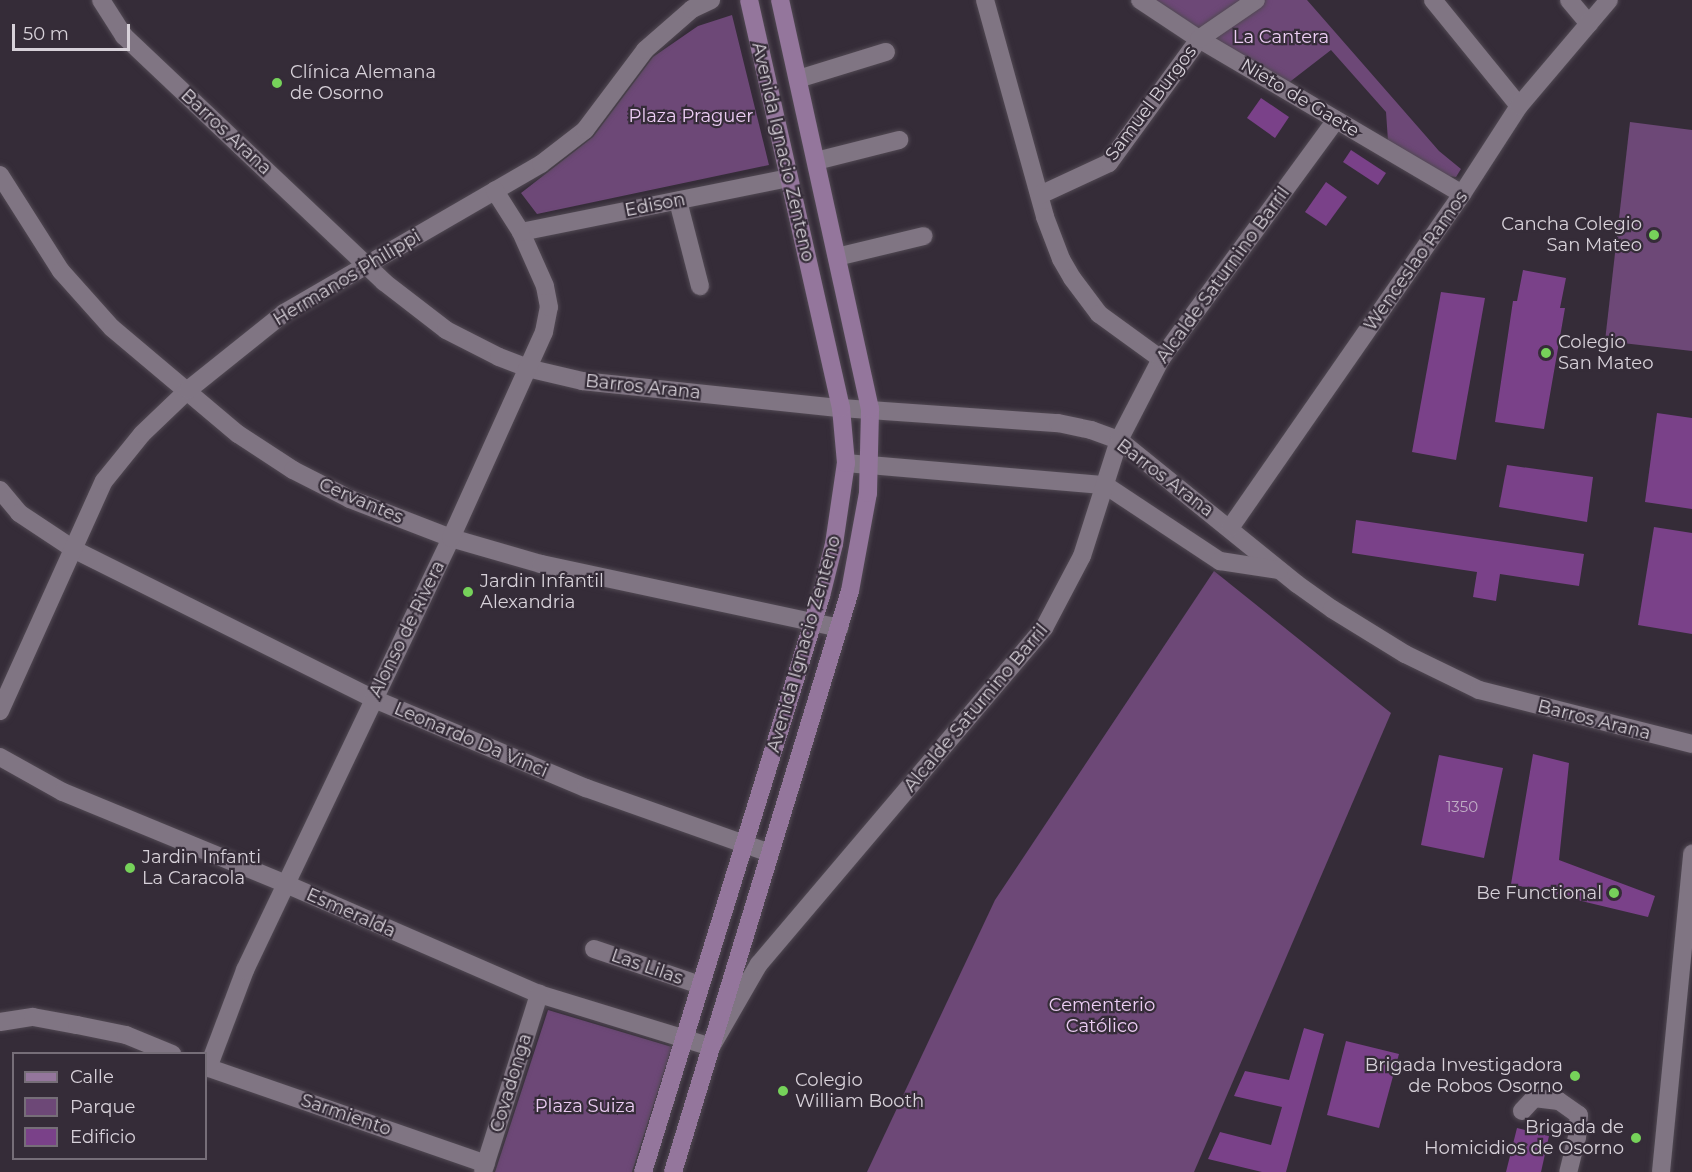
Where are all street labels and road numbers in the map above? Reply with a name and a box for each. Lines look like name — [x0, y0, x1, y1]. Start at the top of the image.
street label: Avenida Ignacio Zenteno — [747, 40, 819, 264]
street label: Samuel Burgos — [1101, 41, 1201, 165]
street label: Nieto de Gaete — [1237, 54, 1363, 142]
street label: Barros Arana — [176, 85, 276, 179]
street label: Alcalde Saturnino Barril — [1152, 183, 1294, 367]
street label: Wenceslao Ramos — [1360, 187, 1472, 335]
street label: Edison — [623, 189, 687, 221]
street label: Hermanos Philippi — [269, 225, 425, 331]
street label: Barros Arana — [584, 370, 702, 404]
street label: Barros Arana — [1112, 435, 1218, 521]
street label: Cervantes — [316, 474, 406, 528]
street label: Avenida Ignacio Zenteno — [763, 533, 845, 755]
street label: Alonso de Rivera — [365, 557, 449, 701]
street label: Alcalde Saturnino Barril — [899, 620, 1053, 796]
street label: Barros Arana — [1535, 696, 1653, 744]
street label: Leonardo Da Vinci — [391, 698, 551, 782]
street label: Esmeralda — [303, 884, 399, 942]
street label: Las Lilas — [608, 945, 686, 989]
street label: Covadonga — [486, 1031, 536, 1135]
street label: Sarmiento — [298, 1089, 394, 1141]

